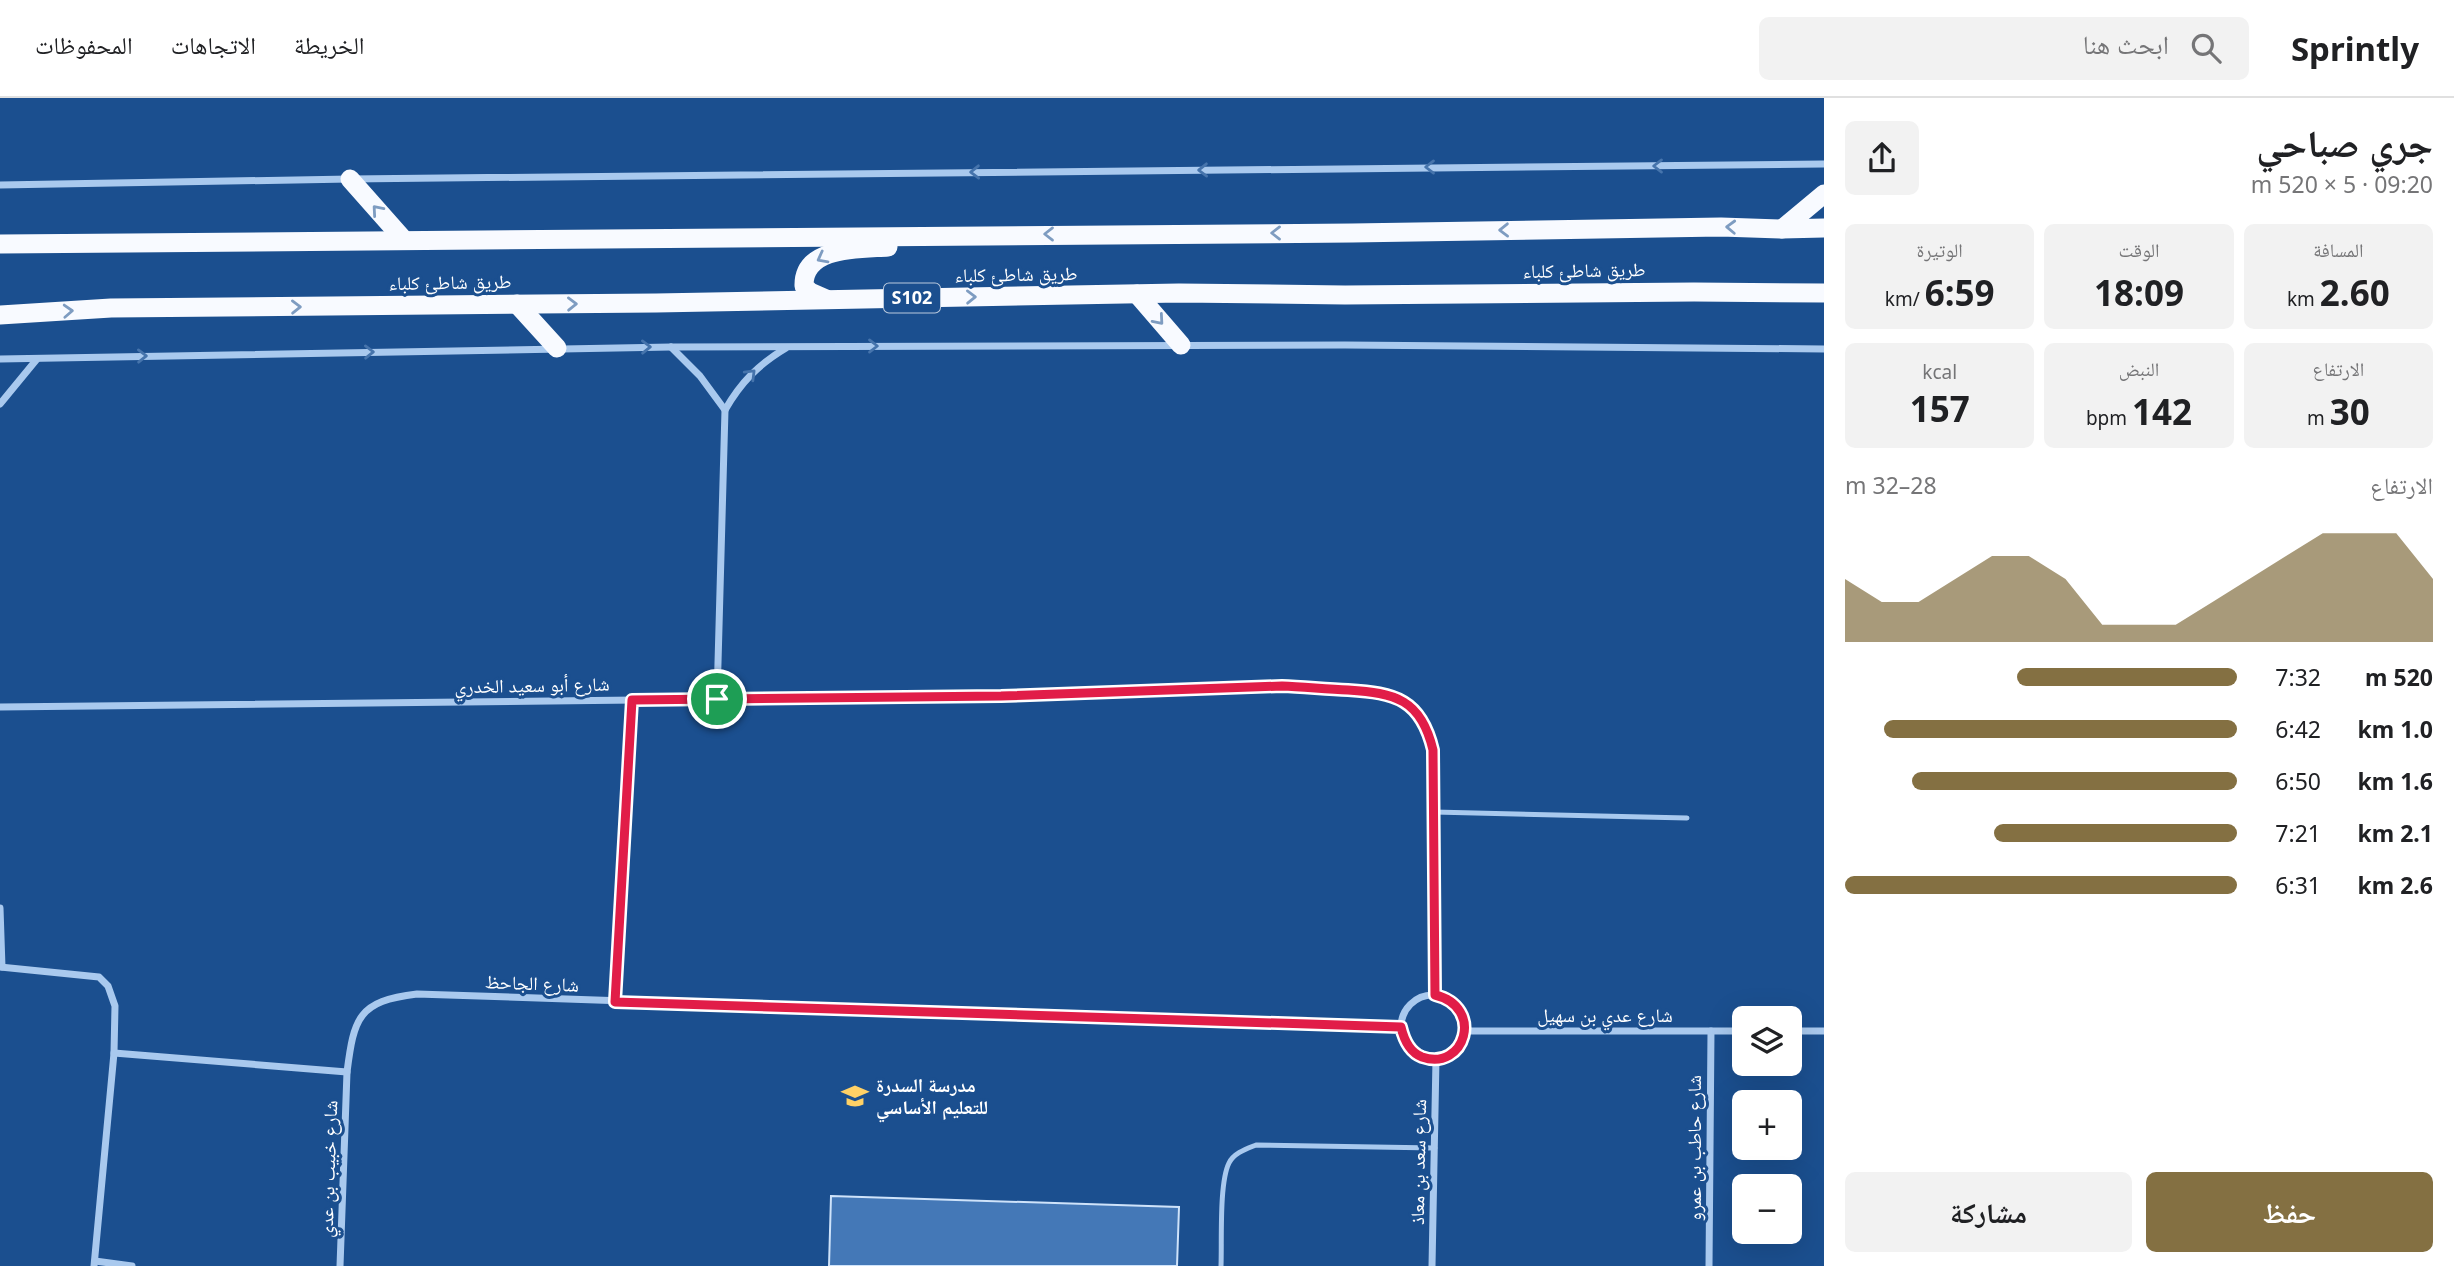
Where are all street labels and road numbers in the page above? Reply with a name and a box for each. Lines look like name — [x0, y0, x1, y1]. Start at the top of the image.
street label: طريق شاطئ كلباء — [1522, 256, 1646, 284]
street label: طريق شاطئ كلباء — [954, 260, 1078, 288]
street label: طريق شاطئ كلباء — [388, 268, 512, 296]
road number: S102 — [884, 284, 940, 313]
street label: شارع أبو سعيد الخدري — [454, 671, 610, 702]
street label: شارع الجاحظ — [485, 968, 579, 998]
street label: شارع عدي بن سهيل — [1537, 1002, 1673, 1031]
street label: شارع حاطب بن عمرو — [1681, 1075, 1707, 1221]
street label: شارع سعد بن معاذ — [1404, 1099, 1432, 1225]
street label: شارع خبيب بن عدي — [313, 1100, 346, 1238]

